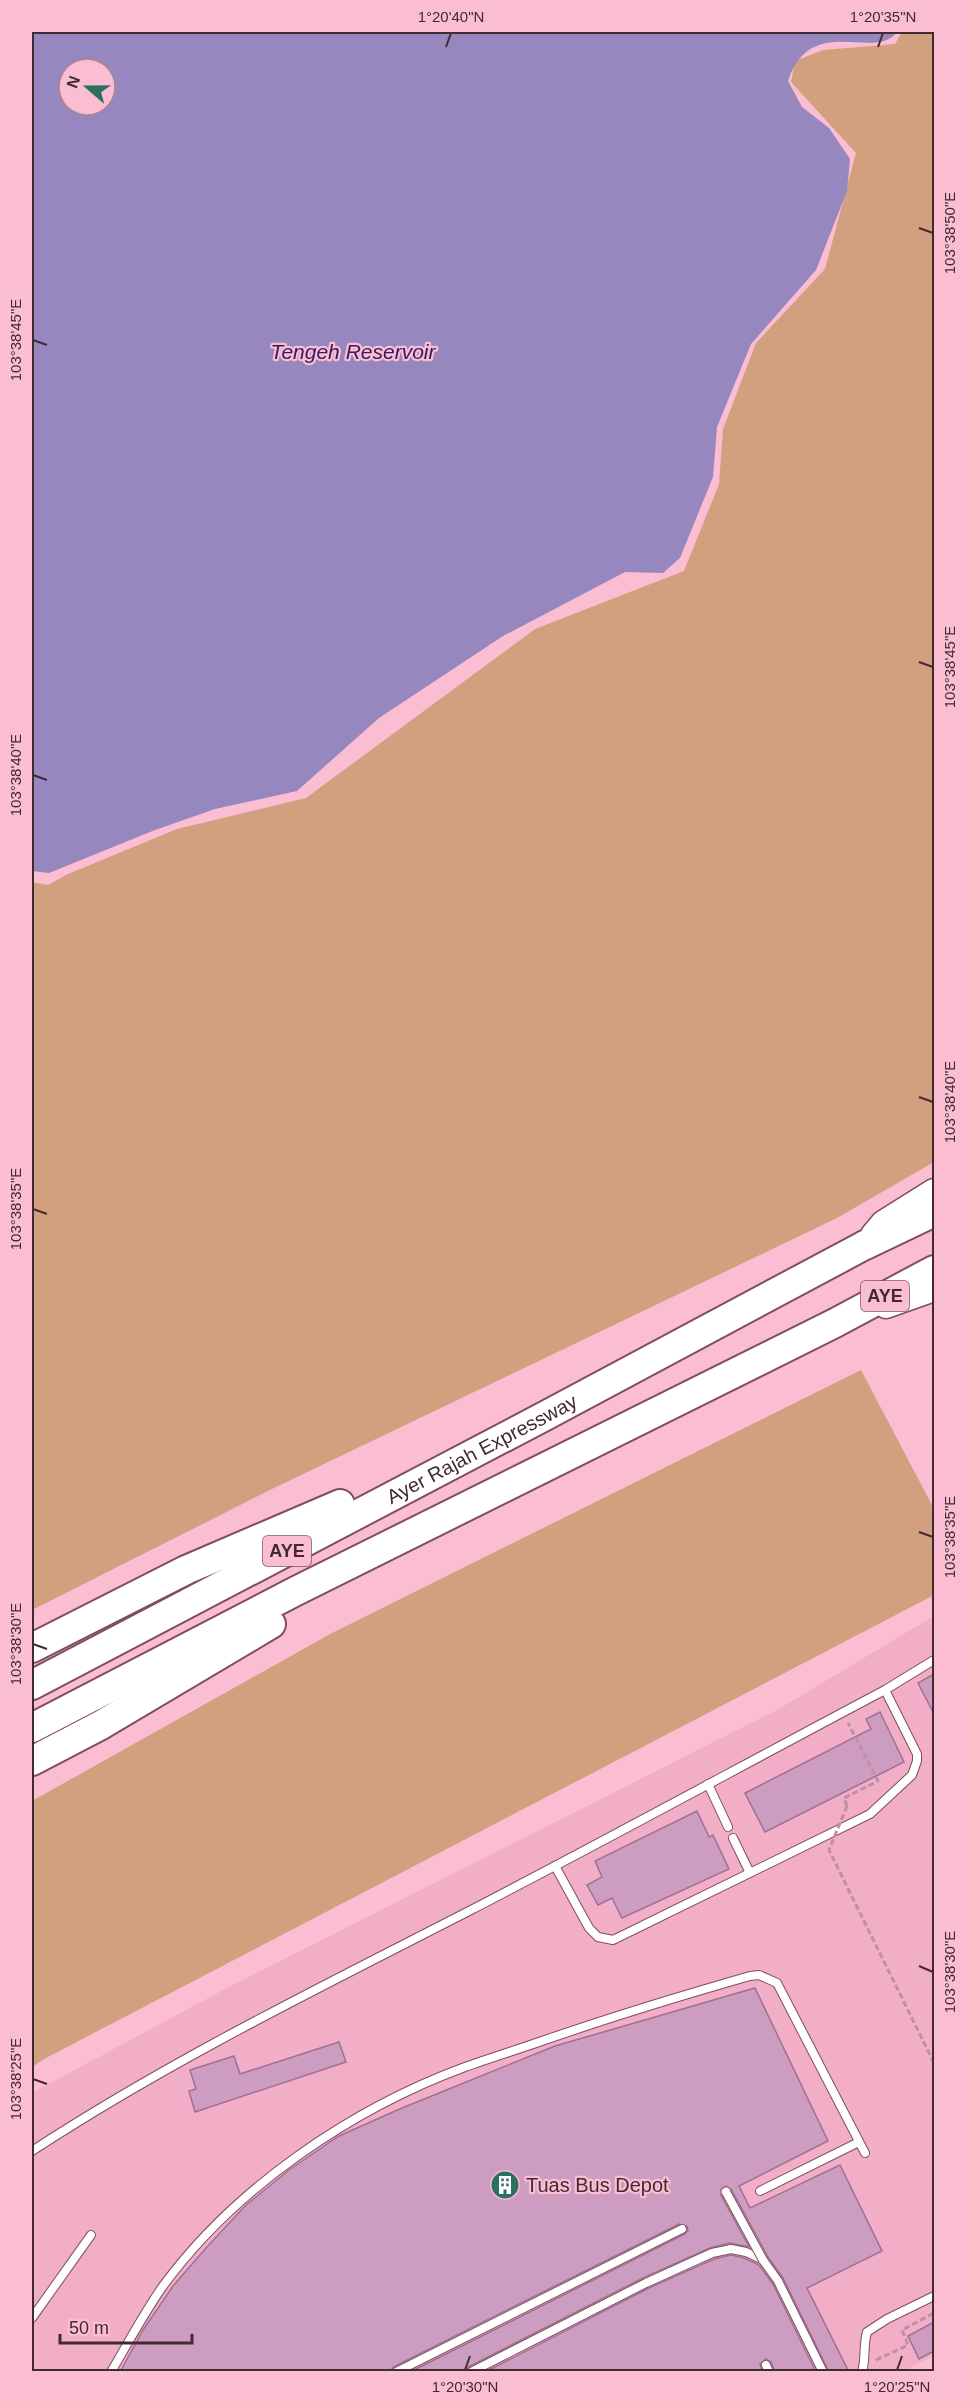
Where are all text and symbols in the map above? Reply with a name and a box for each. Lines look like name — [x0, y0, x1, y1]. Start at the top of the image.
text: 1°20'40"N — [418, 8, 484, 25]
text: 1°20'35"N — [850, 8, 916, 25]
north arrow — [57, 57, 117, 117]
text: N — [63, 74, 83, 90]
text: 103°38'50"E — [941, 192, 958, 274]
text: 103°38'45"E — [7, 299, 24, 381]
water label: Tengeh Reservoir — [271, 340, 436, 363]
text: 103°38'45"E — [941, 626, 958, 708]
text: 103°38'40"E — [7, 734, 24, 816]
text: 103°38'40"E — [941, 1061, 958, 1143]
text: 103°38'35"E — [7, 1168, 24, 1250]
road number: AYE — [861, 1281, 909, 1311]
street label: Ayer Rajah Expressway — [383, 1390, 581, 1508]
text: 103°38'35"E — [941, 1496, 958, 1578]
road number: AYE — [263, 1536, 311, 1566]
text: 103°38'30"E — [7, 1603, 24, 1685]
text: 103°38'30"E — [941, 1931, 958, 2013]
text: 103°38'25"E — [7, 2038, 24, 2120]
building icon: Tuas Bus Depot — [489, 2169, 521, 2201]
place label: Tuas Bus Depot — [526, 2174, 669, 2196]
scale bar — [60, 2307, 192, 2345]
text: 50 m — [69, 2318, 109, 2338]
text: 1°20'30"N — [432, 2378, 498, 2395]
text: 1°20'25"N — [864, 2378, 930, 2395]

